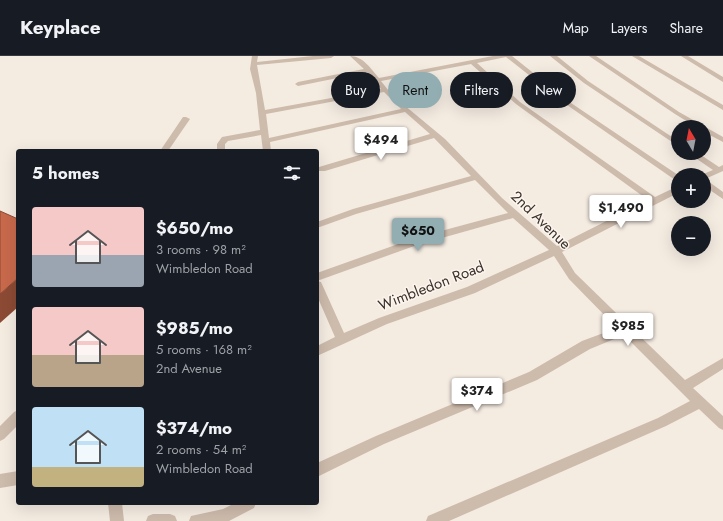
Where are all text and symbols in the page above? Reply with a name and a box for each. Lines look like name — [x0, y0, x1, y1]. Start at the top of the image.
text: Keyplace — [20, 14, 101, 41]
text: Map — [563, 18, 589, 38]
text: Layers — [611, 18, 647, 38]
text: Share — [669, 18, 703, 38]
chip: Buy — [331, 72, 380, 108]
chip: Rent — [388, 72, 442, 108]
chip: Filters — [450, 72, 513, 108]
chip: New — [521, 72, 576, 108]
north arrow — [671, 120, 711, 160]
map controls — [671, 120, 711, 256]
pin: $494 — [357, 127, 405, 161]
text: $494 — [364, 130, 398, 149]
text: 5 homes — [32, 161, 99, 185]
icon: filters — [281, 162, 303, 184]
button: + — [671, 168, 711, 208]
street label: 2nd Avenue — [506, 186, 576, 255]
pin: $1,490 — [588, 195, 654, 229]
text: $1,490 — [598, 198, 644, 217]
text: $650/mo — [156, 216, 233, 240]
button: − — [671, 216, 711, 256]
pin: $650 — [394, 218, 442, 252]
text: $650 — [401, 221, 435, 240]
icon: home — [64, 223, 112, 271]
text: 3 rooms · 98 m² — [156, 240, 246, 259]
street label: Wimbledon Road — [375, 256, 487, 316]
text: Wimbledon Road — [156, 259, 253, 278]
pin: $985 — [604, 313, 652, 347]
text: $985/mo — [156, 316, 233, 340]
text: $985 — [611, 316, 645, 335]
icon: home — [64, 323, 112, 371]
text: 5 rooms · 168 m² — [156, 340, 252, 359]
text: 2nd Avenue — [156, 359, 222, 378]
pin: $374 — [453, 378, 501, 412]
text: $374 — [461, 381, 493, 400]
text: $374/mo — [156, 416, 232, 440]
icon: home — [64, 423, 112, 471]
text: 2 rooms · 54 m² — [156, 440, 246, 459]
text: Wimbledon Road — [156, 459, 253, 478]

